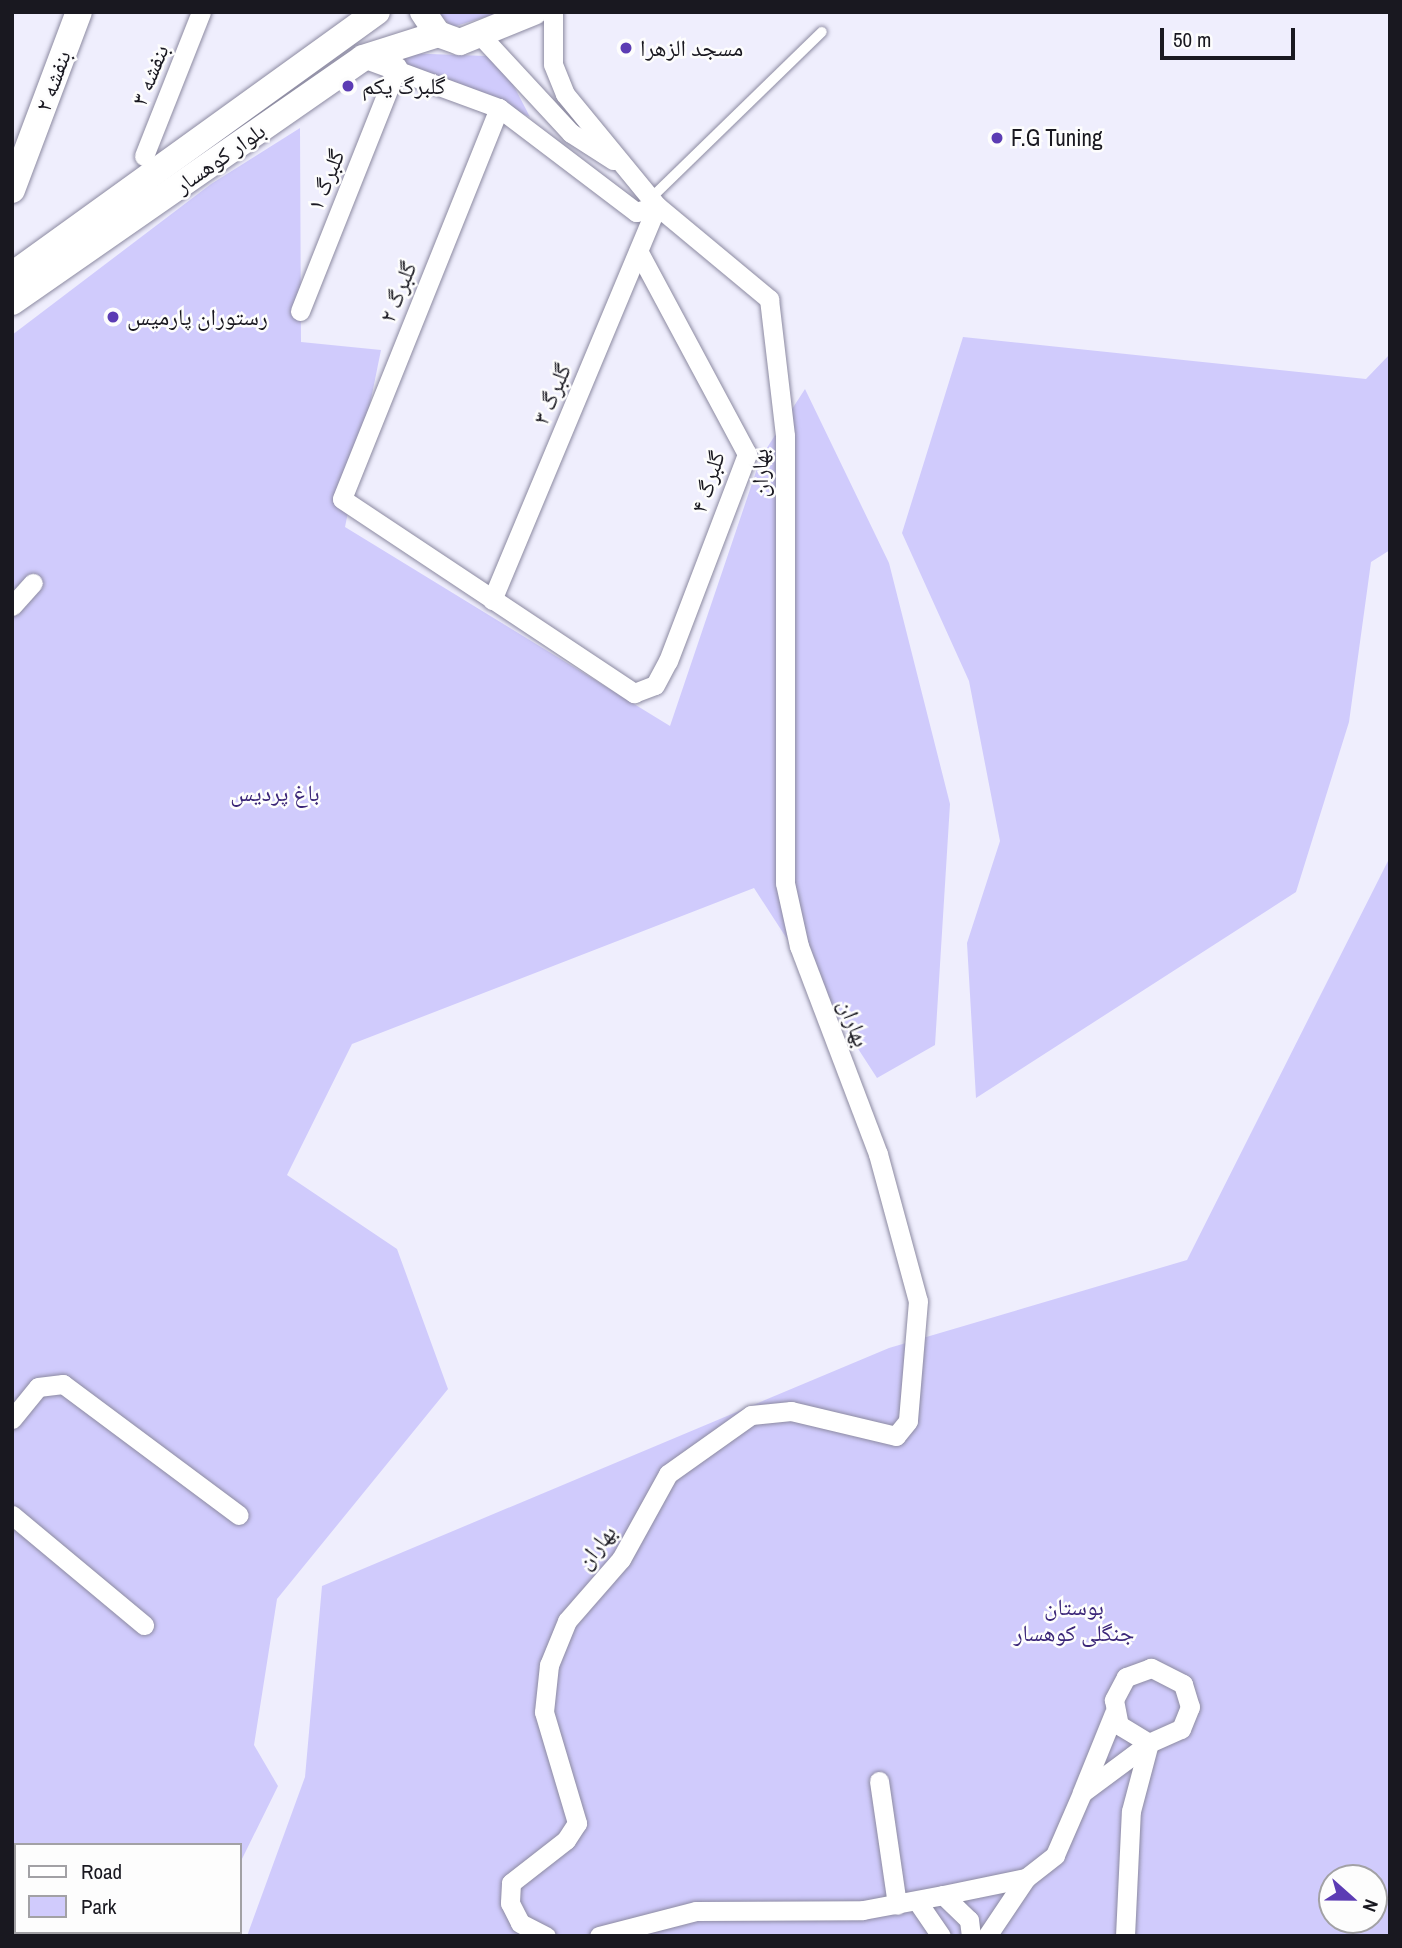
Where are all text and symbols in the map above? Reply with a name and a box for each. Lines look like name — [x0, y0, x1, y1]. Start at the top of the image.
scale bar — [1164, 14, 1299, 58]
text: 50 m — [1173, 25, 1211, 54]
place label: مسجد الزهرا — [640, 34, 743, 62]
marker: مسجد الزهرا — [618, 40, 634, 56]
street label: بنفشه ۳ — [125, 41, 175, 109]
street label: بنفشه ۲ — [29, 47, 77, 115]
place label: گلبرگ یکم — [362, 72, 446, 100]
marker: گلبرگ یکم — [340, 78, 356, 94]
street label: بلوار کوهسار — [169, 117, 271, 199]
place label: F.G Tuning — [1011, 124, 1103, 152]
marker: F.G Tuning — [989, 130, 1005, 146]
street label: گلبرگ ۱ — [301, 145, 351, 215]
street label: گلبرگ ۲ — [373, 257, 423, 327]
place label: رستوران پارمیس — [127, 303, 268, 331]
marker: رستوران پارمیس — [105, 309, 121, 325]
street label: گلبرگ ۳ — [527, 359, 577, 429]
street label: گلبرگ ۴ — [685, 448, 731, 516]
street label: بهاران — [746, 449, 774, 497]
park label: باغ پردیس — [230, 779, 320, 807]
street label: بهاران — [832, 995, 876, 1051]
street label: بهاران — [570, 1519, 622, 1575]
park label: بوستان جنگلی کوهسار — [1014, 1593, 1134, 1647]
legend — [14, 1843, 242, 1934]
text: Road — [81, 1857, 122, 1886]
north arrow — [1318, 1864, 1388, 1934]
text: Park — [81, 1892, 116, 1921]
text: N — [1357, 1896, 1385, 1916]

